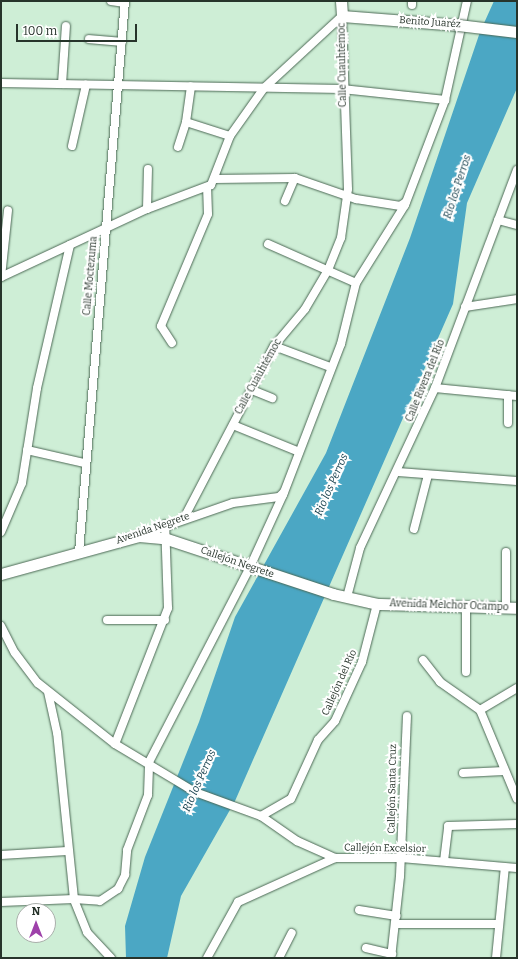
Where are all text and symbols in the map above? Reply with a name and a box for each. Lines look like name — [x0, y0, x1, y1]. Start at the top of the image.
street label: Benito Juaréz — [399, 15, 461, 31]
scale bar — [18, 16, 139, 42]
street label: Calle Cuauhtémoc — [336, 23, 350, 107]
text: 100 m — [23, 24, 57, 38]
water label: Rio los Perros — [441, 153, 475, 221]
street label: Calle Moctezuma — [82, 236, 100, 316]
street label: Calle Cuauhtémoc — [233, 337, 285, 417]
street label: Calle Rivera del Río — [404, 338, 448, 424]
water label: Rio los Perros — [312, 452, 352, 518]
street label: Avenida Negrete — [115, 511, 191, 547]
street label: Callejón Negrete — [199, 545, 275, 581]
street label: Avenida Melchor Ocampo — [389, 598, 509, 614]
street label: Callejón del Río — [320, 648, 360, 718]
street label: Callejón Santa Cruz — [386, 744, 400, 834]
water label: Rio los Perros — [180, 748, 220, 814]
street label: Callejón Excelsior — [344, 842, 426, 856]
north arrow — [16, 903, 56, 943]
text: N — [32, 905, 40, 918]

